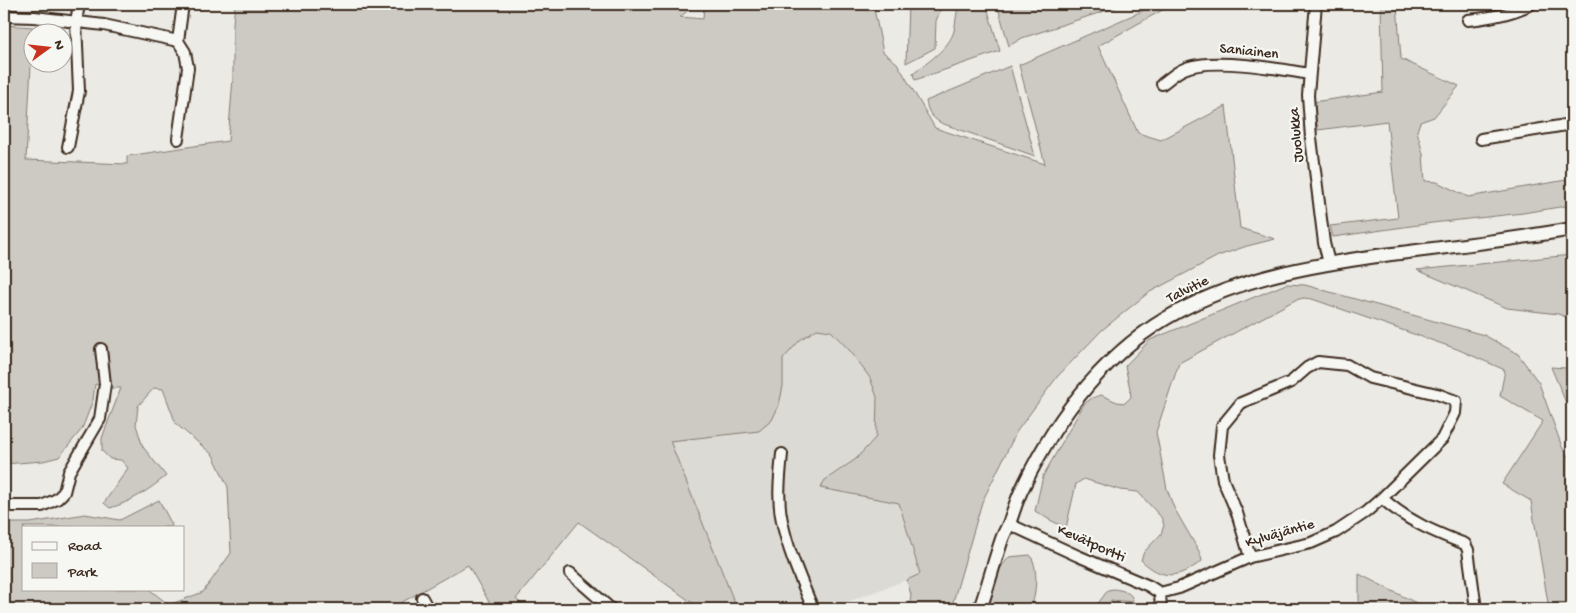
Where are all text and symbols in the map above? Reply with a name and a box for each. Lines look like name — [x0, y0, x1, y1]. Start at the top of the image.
north arrow — [22, 22, 72, 72]
text: N — [49, 39, 68, 52]
street label: Saniainen — [1219, 40, 1279, 64]
street label: Juolukka — [1286, 106, 1308, 163]
street label: Talvitie — [1163, 272, 1212, 308]
street label: Kylväjäntie — [1243, 516, 1317, 552]
street label: Kevätportti — [1054, 521, 1128, 567]
legend — [22, 526, 185, 590]
text: Road — [68, 538, 102, 556]
text: Park — [67, 564, 98, 582]

